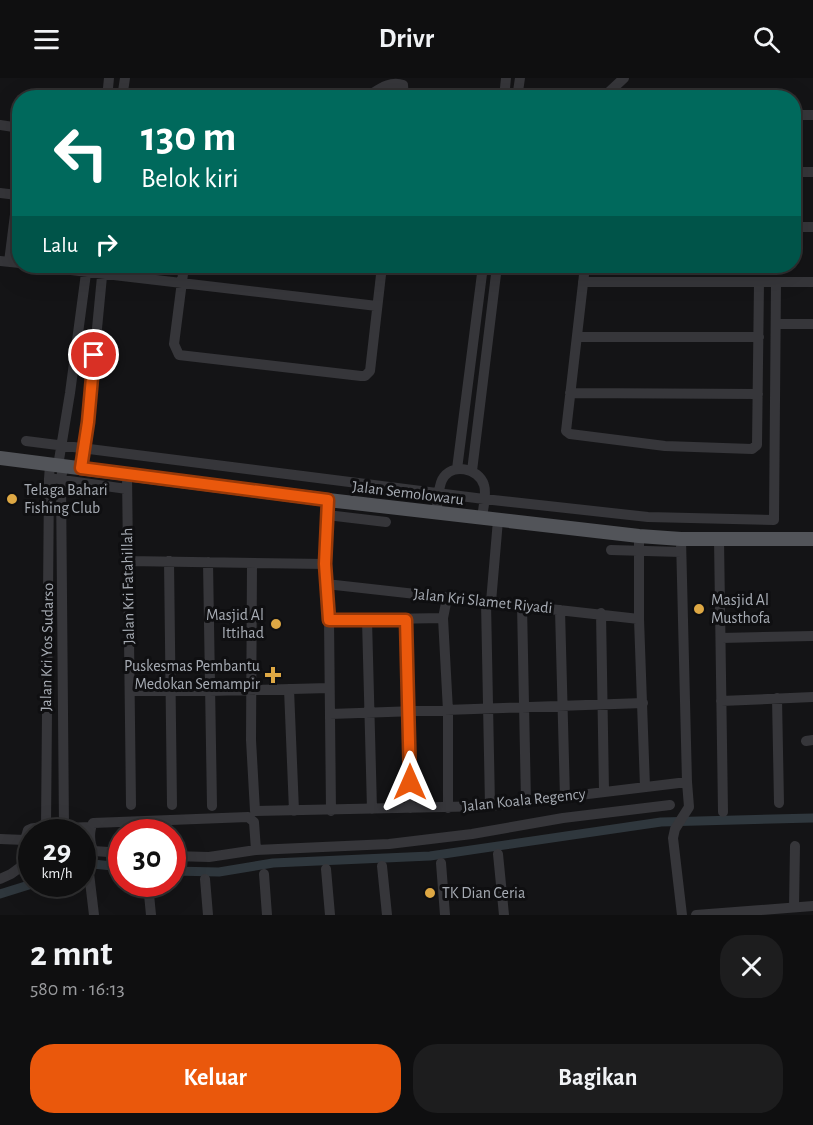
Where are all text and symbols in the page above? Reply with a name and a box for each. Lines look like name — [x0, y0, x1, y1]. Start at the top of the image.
icon: menu — [30, 23, 63, 56]
icon: search — [750, 23, 783, 56]
text: Drivr — [379, 25, 434, 52]
icon: left — [42, 114, 120, 192]
text: 130 m — [141, 116, 236, 158]
text: Belok kiri — [141, 165, 238, 192]
icon: right — [90, 228, 123, 261]
text: Lalu — [42, 234, 78, 256]
pin — [68, 329, 119, 380]
icon: arrive — [77, 338, 110, 371]
street label: Jalan Semolowaru — [351, 478, 465, 508]
place label: Telaga Bahari Fishing Club — [24, 482, 108, 516]
marker: Telaga Bahari Fishing Club — [5, 492, 19, 506]
street label: Jalan Kri Fatahillah — [119, 528, 137, 644]
street label: Jalan Kri Yos Sudarso — [38, 583, 56, 711]
street label: Jalan Kri Slamet Riyadi — [413, 586, 553, 617]
place label: Masjid Al Musthofa — [711, 592, 770, 626]
marker: Masjid Al Musthofa — [692, 602, 706, 616]
place label: Masjid Al Ittihad — [206, 607, 264, 641]
marker: Masjid Al Ittihad — [269, 617, 283, 631]
place label: Puskesmas Pembantu Medokan Semampir — [124, 658, 261, 692]
marker: Puskesmas Pembantu Medokan Semampir — [264, 666, 282, 684]
position arrow — [378, 750, 442, 814]
street label: Jalan Koala Regency — [462, 786, 587, 815]
speed limit sign: 30 — [108, 819, 186, 897]
text: 29 — [43, 836, 71, 866]
text: km/h — [42, 866, 72, 881]
place label: TK Dian Ceria — [442, 885, 525, 901]
marker: TK Dian Ceria — [423, 886, 437, 900]
button: close — [720, 935, 783, 998]
text: 2 mnt — [30, 936, 112, 972]
text: 580 m · 16:13 — [30, 979, 125, 999]
button: Keluar — [30, 1044, 401, 1113]
button: Bagikan — [413, 1044, 783, 1113]

